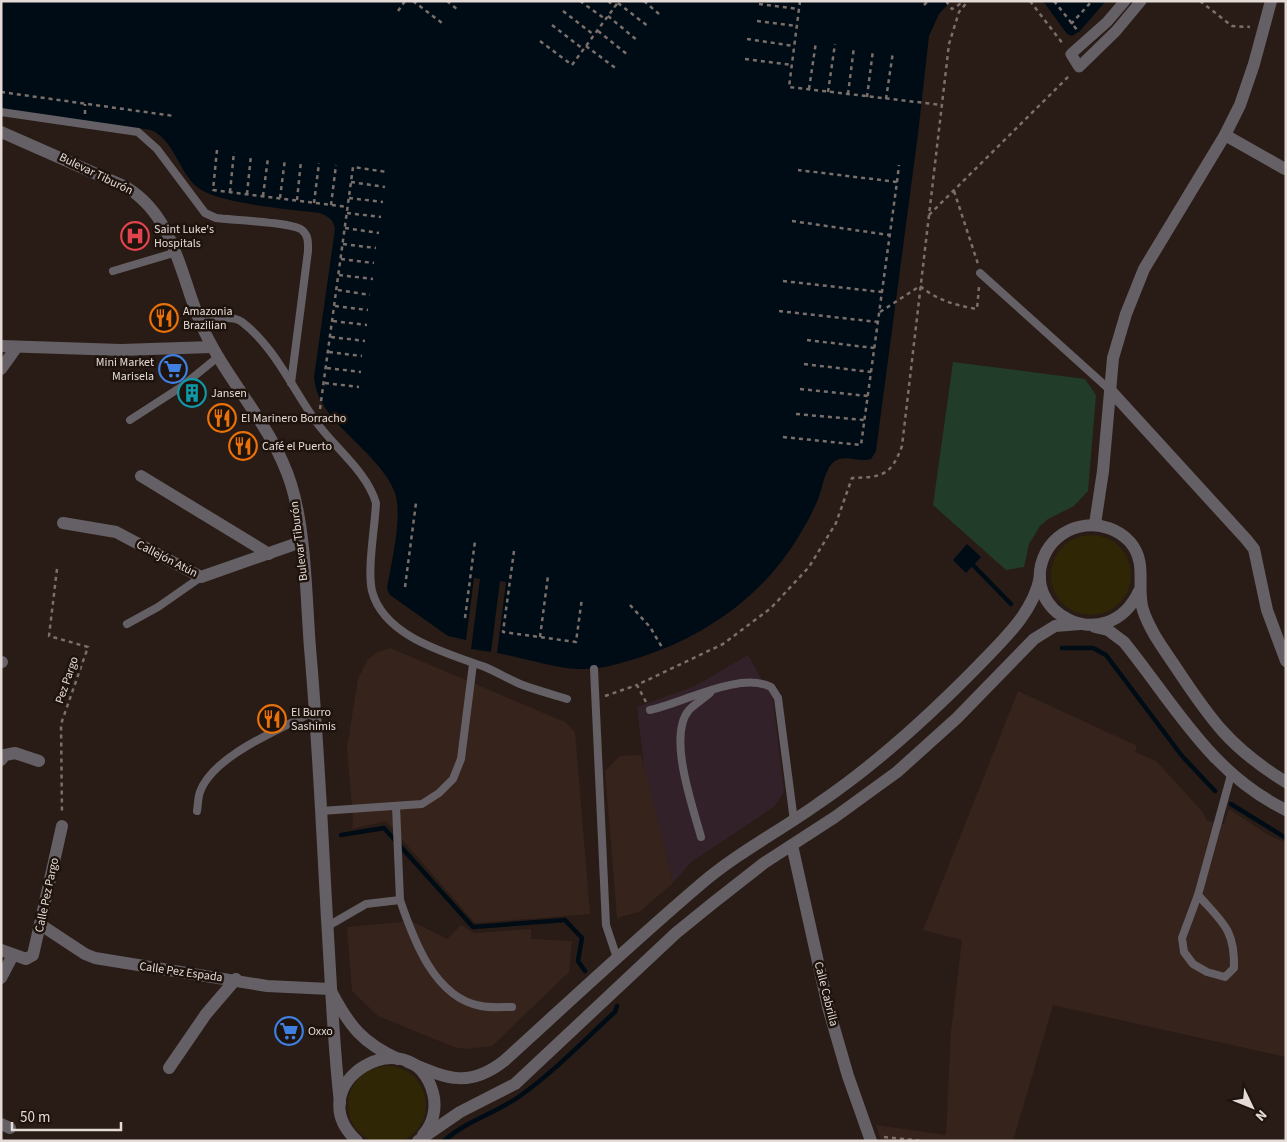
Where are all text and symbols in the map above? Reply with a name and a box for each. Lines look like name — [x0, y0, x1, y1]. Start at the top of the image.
street label: Bulevar Tiburón — [56, 149, 136, 199]
hospital icon: Saint Luke's Hospitals — [120, 221, 150, 251]
place label: Saint Luke's Hospitals — [154, 221, 214, 252]
restaurant icon: Amazonia Brazilian — [149, 303, 179, 333]
place label: Amazonia Brazilian — [183, 303, 233, 334]
place label: Mini Market Marisela — [96, 354, 154, 385]
supermarket icon: Mini Market Marisela — [158, 354, 188, 384]
building icon: Jansen — [177, 378, 207, 408]
place label: Jansen — [211, 385, 247, 402]
restaurant icon: El Marinero Borracho — [207, 403, 237, 433]
place label: El Marinero Borracho — [241, 410, 346, 427]
restaurant icon: Café el Puerto — [228, 431, 258, 461]
place label: Café el Puerto — [262, 438, 332, 455]
street label: Bulevar Tiburón — [286, 500, 312, 582]
street label: Callejón Atún — [133, 536, 201, 582]
street label: Pez Pargo — [51, 654, 83, 706]
restaurant icon: El Burro Sashimis — [257, 704, 287, 734]
place label: El Burro Sashimis — [291, 704, 336, 735]
street label: Calle Pez Pargo — [31, 856, 63, 934]
street label: Calle Pez Espada — [138, 958, 224, 986]
street label: Calle Cabrilla — [810, 960, 842, 1028]
supermarket icon: Oxxo — [274, 1016, 304, 1046]
place label: Oxxo — [308, 1023, 333, 1040]
north arrow — [1227, 1082, 1277, 1132]
scale bar — [12, 1100, 121, 1132]
text: N — [1250, 1105, 1271, 1125]
text: 50 m — [20, 1107, 50, 1128]

